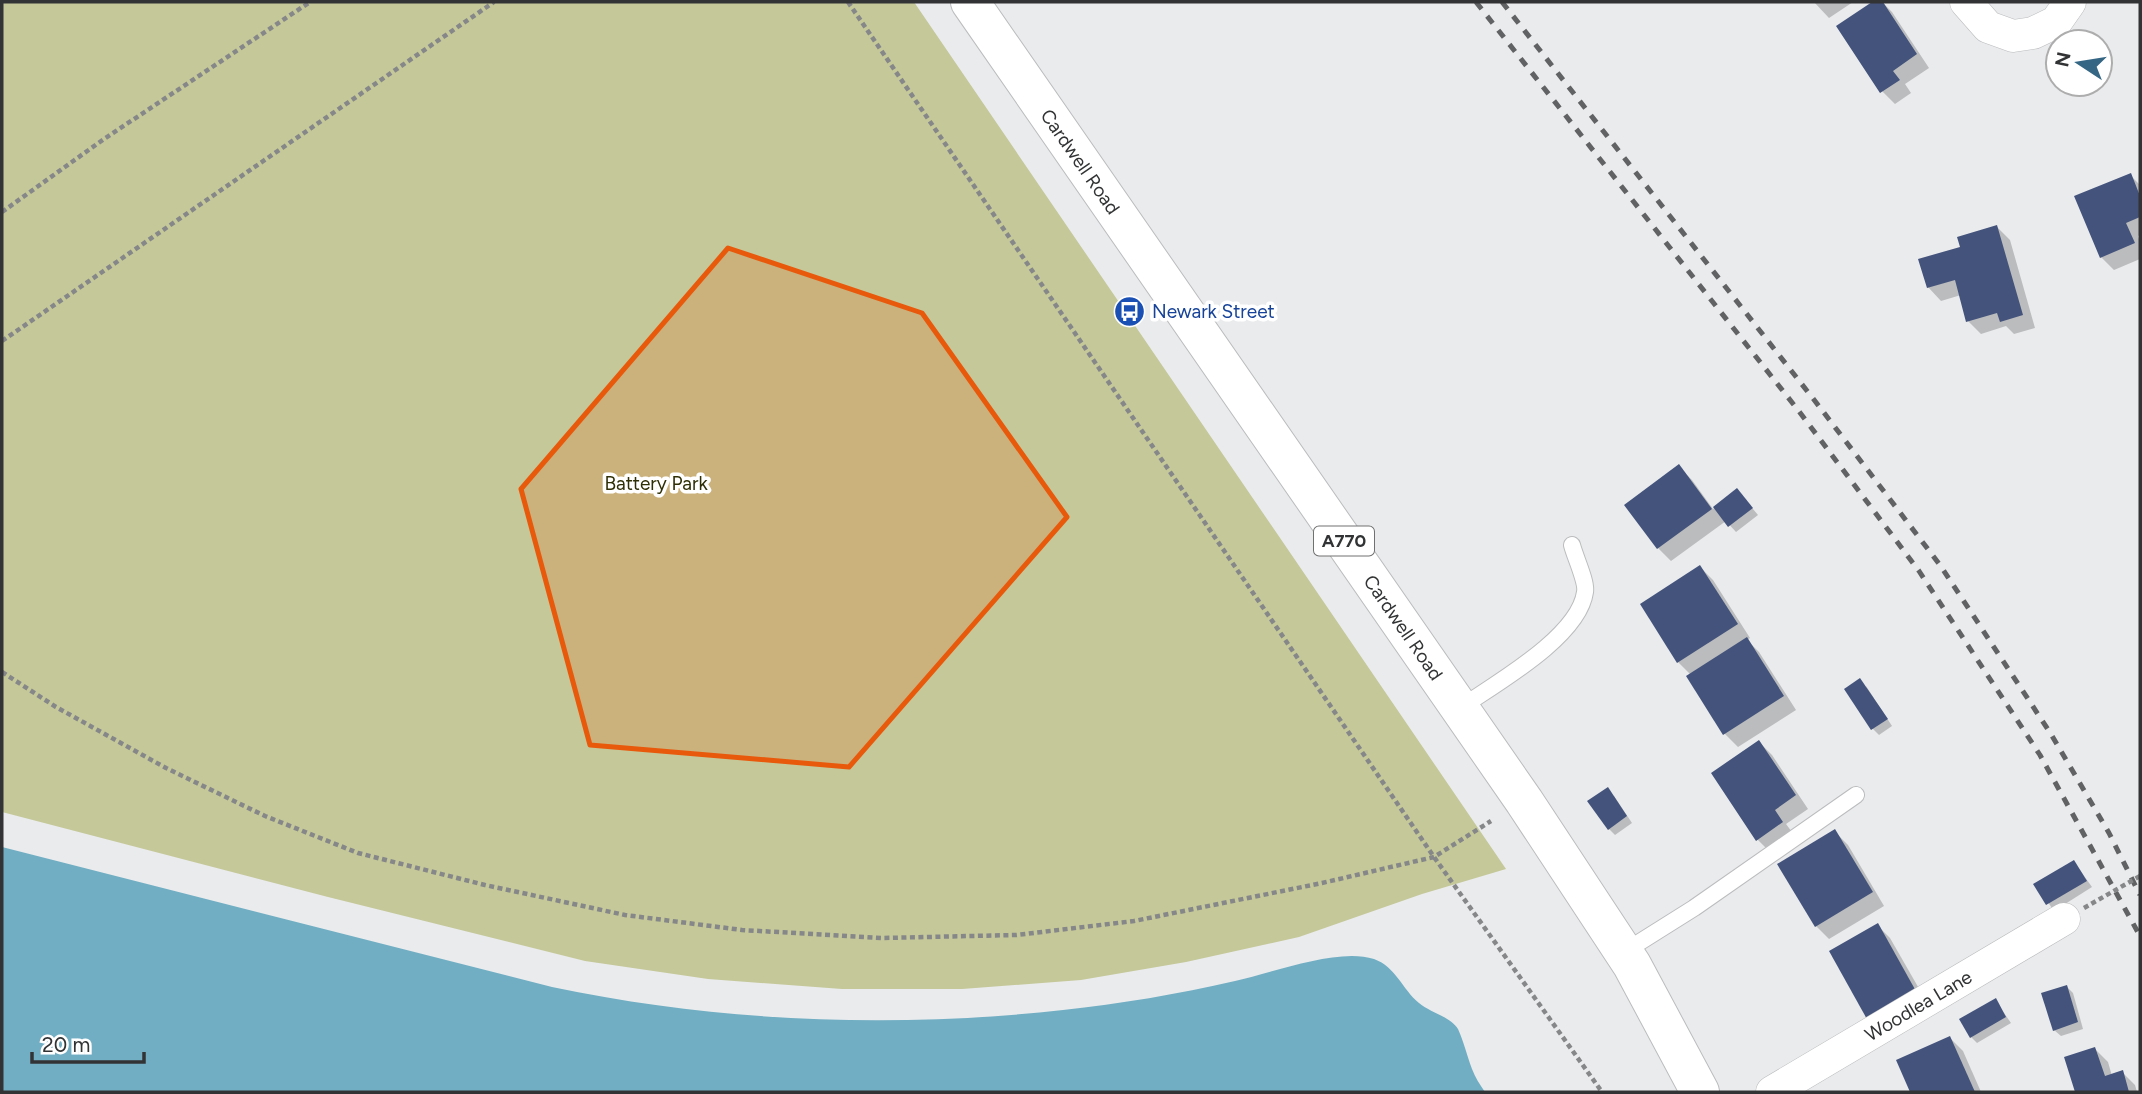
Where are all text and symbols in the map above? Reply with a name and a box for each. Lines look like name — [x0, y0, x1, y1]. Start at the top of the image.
north arrow — [2044, 28, 2114, 98]
text: N — [2050, 50, 2076, 69]
street label: Cardwell Road — [1036, 104, 1125, 218]
bus stop icon: Newark Street — [1112, 294, 1146, 328]
place label: Newark Street — [1152, 300, 1275, 323]
park label: Battery Park — [604, 472, 708, 495]
road number: A770 — [1314, 526, 1374, 556]
street label: Cardwell Road — [1359, 570, 1448, 684]
street label: Woodlea Lane — [1861, 965, 1976, 1046]
scale bar — [32, 1020, 144, 1064]
text: 20 m — [42, 1032, 90, 1057]

